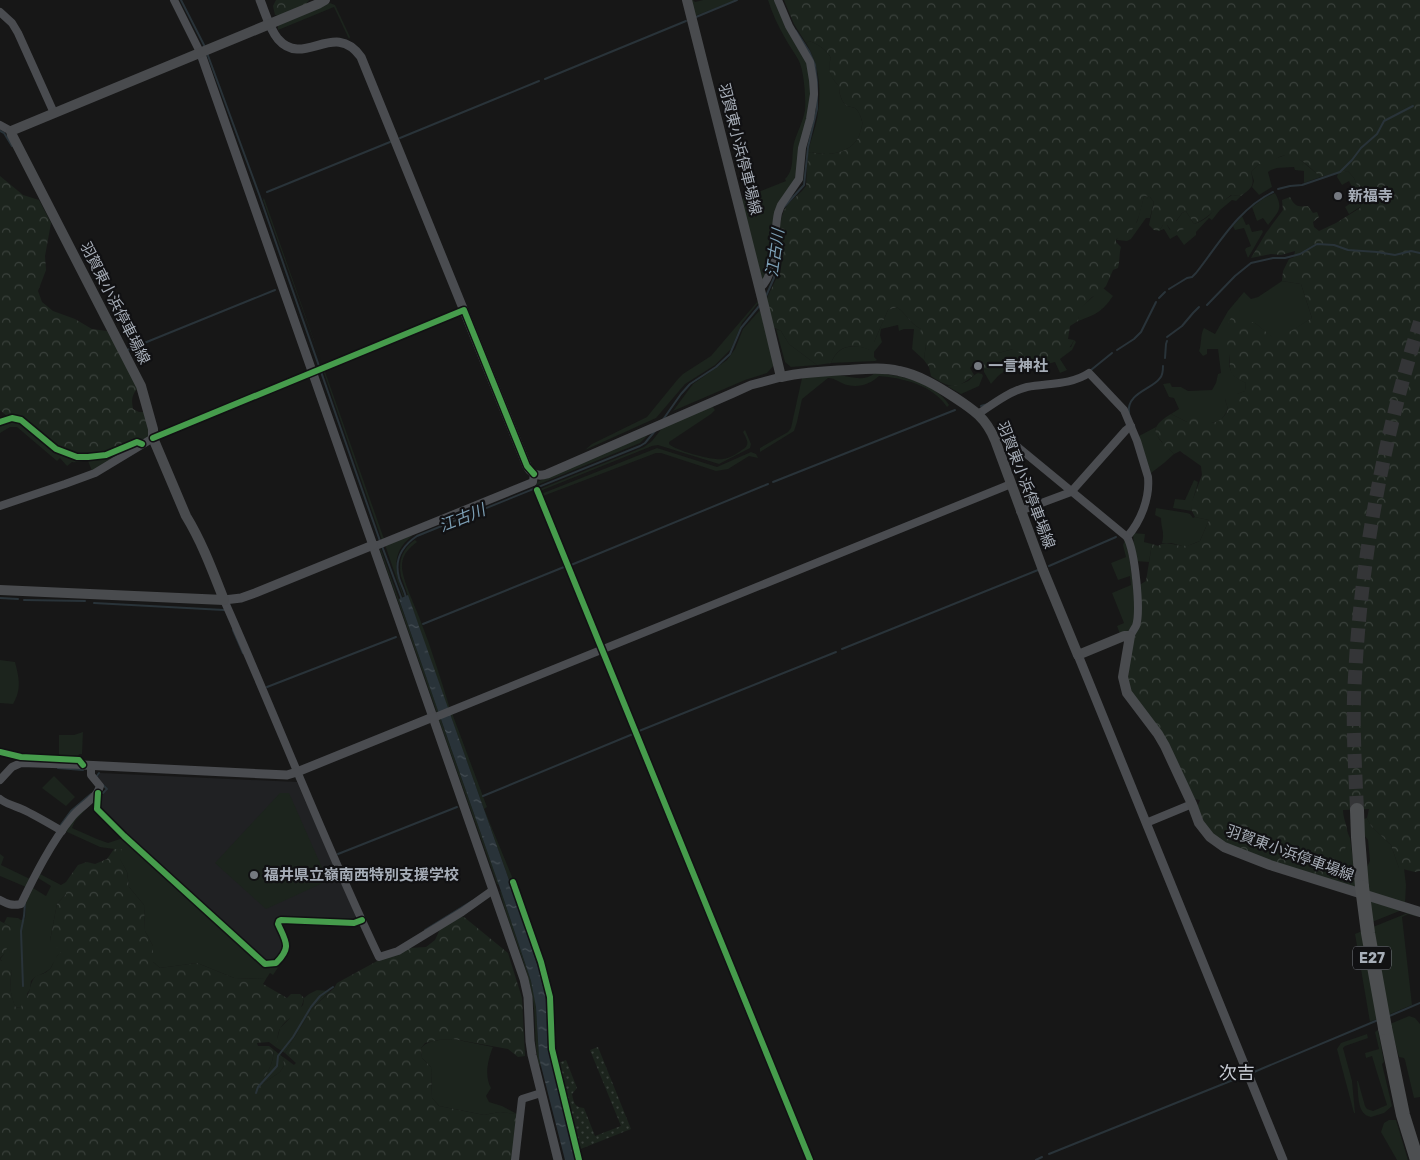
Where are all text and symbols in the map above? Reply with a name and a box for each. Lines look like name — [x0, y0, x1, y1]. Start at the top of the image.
street label: 羽賀東小浜停車場線 — [715, 81, 765, 217]
place label: 新福寺 — [1348, 187, 1393, 205]
marker: 新福寺 — [1332, 190, 1344, 202]
water label: 江古川 — [762, 226, 788, 278]
street label: 羽賀東小浜停車場線 — [76, 239, 154, 367]
place label: 一言神社 — [988, 357, 1048, 375]
marker: 一言神社 — [972, 360, 984, 372]
street label: 羽賀東小浜停車場線 — [993, 419, 1059, 551]
water label: 江古川 — [436, 499, 490, 536]
street label: 羽賀東小浜停車場線 — [1223, 821, 1357, 885]
place label: 福井県立嶺南西特別支援学校 — [263, 866, 459, 884]
marker: 福井県立嶺南西特別支援学校 — [248, 869, 260, 881]
road number: E27 — [1353, 946, 1391, 970]
district label: 次吉 — [1219, 1062, 1255, 1084]

